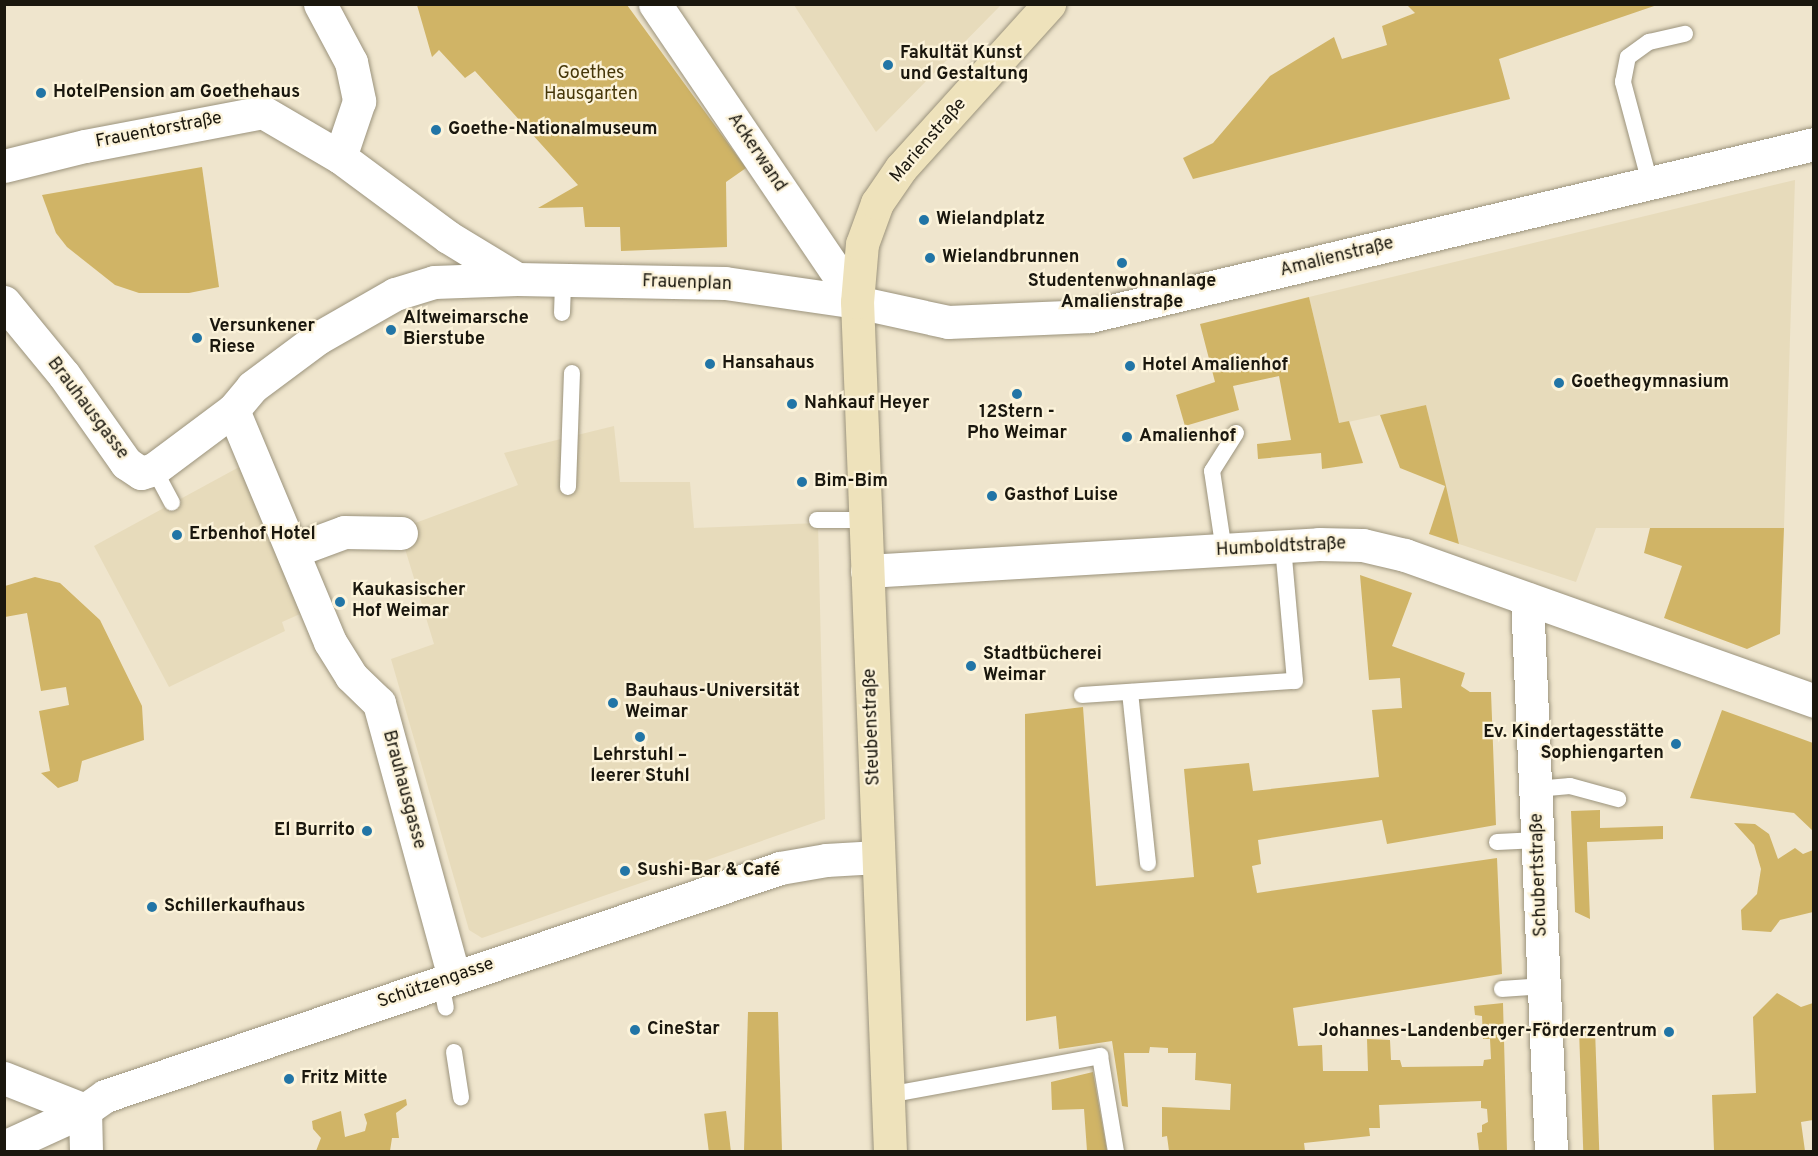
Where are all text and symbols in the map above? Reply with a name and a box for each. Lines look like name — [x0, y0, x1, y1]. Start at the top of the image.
place label: Fakultät Kunst und Gestaltung — [900, 44, 1028, 86]
marker: Fakultät Kunst und Gestaltung — [881, 58, 895, 72]
park label: Goethes Hausgarten — [544, 64, 638, 106]
place label: HotelPension am Goethehaus — [53, 82, 300, 104]
marker: HotelPension am Goethehaus — [34, 86, 48, 100]
street label: Marienstraße — [886, 94, 972, 188]
street label: Frauentorstraße — [94, 108, 224, 154]
street label: Ackerwand — [722, 110, 790, 196]
place label: Goethe-Nationalmuseum — [448, 119, 658, 141]
marker: Goethe-Nationalmuseum — [429, 123, 443, 137]
place label: Wielandplatz — [936, 209, 1045, 231]
marker: Wielandplatz — [917, 213, 931, 227]
street label: Amalienstraße — [1278, 233, 1396, 283]
place label: Wielandbrunnen — [942, 247, 1080, 269]
marker: Wielandbrunnen — [923, 251, 937, 265]
marker: Studentenwohnanlage Amalienstraße — [1115, 256, 1129, 270]
street label: Frauenplan — [642, 272, 732, 296]
place label: Studentenwohnanlage Amalienstraße — [1028, 272, 1216, 314]
place label: Altweimarsche Bierstube — [403, 309, 529, 352]
place label: Versunkener Riese — [209, 317, 315, 360]
marker: Altweimarsche Bierstube — [384, 323, 398, 337]
marker: Versunkener Riese — [190, 331, 204, 345]
place label: Hansahaus — [722, 353, 815, 375]
street label: Brauhausgasse — [42, 354, 132, 464]
place label: Hotel Amalienhof — [1142, 355, 1289, 377]
marker: Hansahaus — [703, 357, 717, 371]
marker: Hotel Amalienhof — [1123, 359, 1137, 373]
place label: Goethegymnasium — [1571, 372, 1729, 394]
marker: Goethegymnasium — [1552, 376, 1566, 390]
marker: 12Stern - Pho Weimar — [1010, 387, 1024, 401]
place label: Nahkauf Heyer — [804, 393, 929, 415]
marker: Nahkauf Heyer — [785, 397, 799, 411]
place label: 12Stern - Pho Weimar — [967, 403, 1067, 446]
place label: Amalienhof — [1139, 426, 1236, 448]
marker: Amalienhof — [1120, 430, 1134, 444]
place label: Bim-Bim — [814, 471, 888, 493]
marker: Bim-Bim — [795, 475, 809, 489]
place label: Gasthof Luise — [1004, 485, 1118, 507]
marker: Gasthof Luise — [985, 489, 999, 503]
place label: Erbenhof Hotel — [189, 524, 316, 546]
marker: Erbenhof Hotel — [170, 528, 184, 542]
street label: Humboldtstraße — [1215, 534, 1347, 562]
place label: Kaukasischer Hof Weimar — [352, 581, 466, 624]
marker: Kaukasischer Hof Weimar — [333, 595, 347, 609]
place label: Stadtbücherei Weimar — [983, 645, 1102, 688]
marker: Stadtbücherei Weimar — [964, 659, 978, 673]
street label: Steubenstraße — [860, 668, 886, 786]
place label: Bauhaus-Universität Weimar — [625, 682, 800, 724]
marker: Bauhaus-Universität Weimar — [606, 696, 620, 710]
place label: Ev. Kindertagesstätte Sophiengarten — [1483, 723, 1664, 766]
street label: Brauhausgasse — [377, 728, 429, 852]
marker: Lehrstuhl – leerer Stuhl — [633, 730, 647, 744]
marker: Ev. Kindertagesstätte Sophiengarten — [1669, 737, 1683, 751]
place label: Lehrstuhl – leerer Stuhl — [590, 746, 690, 789]
street label: Schubertstraße — [1527, 813, 1553, 937]
place label: El Burrito — [274, 820, 355, 842]
marker: El Burrito — [360, 824, 374, 838]
place label: Sushi-Bar & Café — [637, 860, 780, 882]
marker: Sushi-Bar & Café — [618, 864, 632, 878]
place label: Schillerkaufhaus — [164, 896, 305, 918]
marker: Schillerkaufhaus — [145, 900, 159, 914]
street label: Schützengasse — [375, 954, 497, 1014]
place label: CineStar — [647, 1019, 720, 1041]
place label: Johannes-Landenberger-Förderzentrum — [1318, 1021, 1657, 1043]
marker: CineStar — [628, 1023, 642, 1037]
marker: Johannes-Landenberger-Förderzentrum — [1662, 1025, 1676, 1039]
place label: Fritz Mitte — [301, 1068, 387, 1090]
marker: Fritz Mitte — [282, 1072, 296, 1086]

